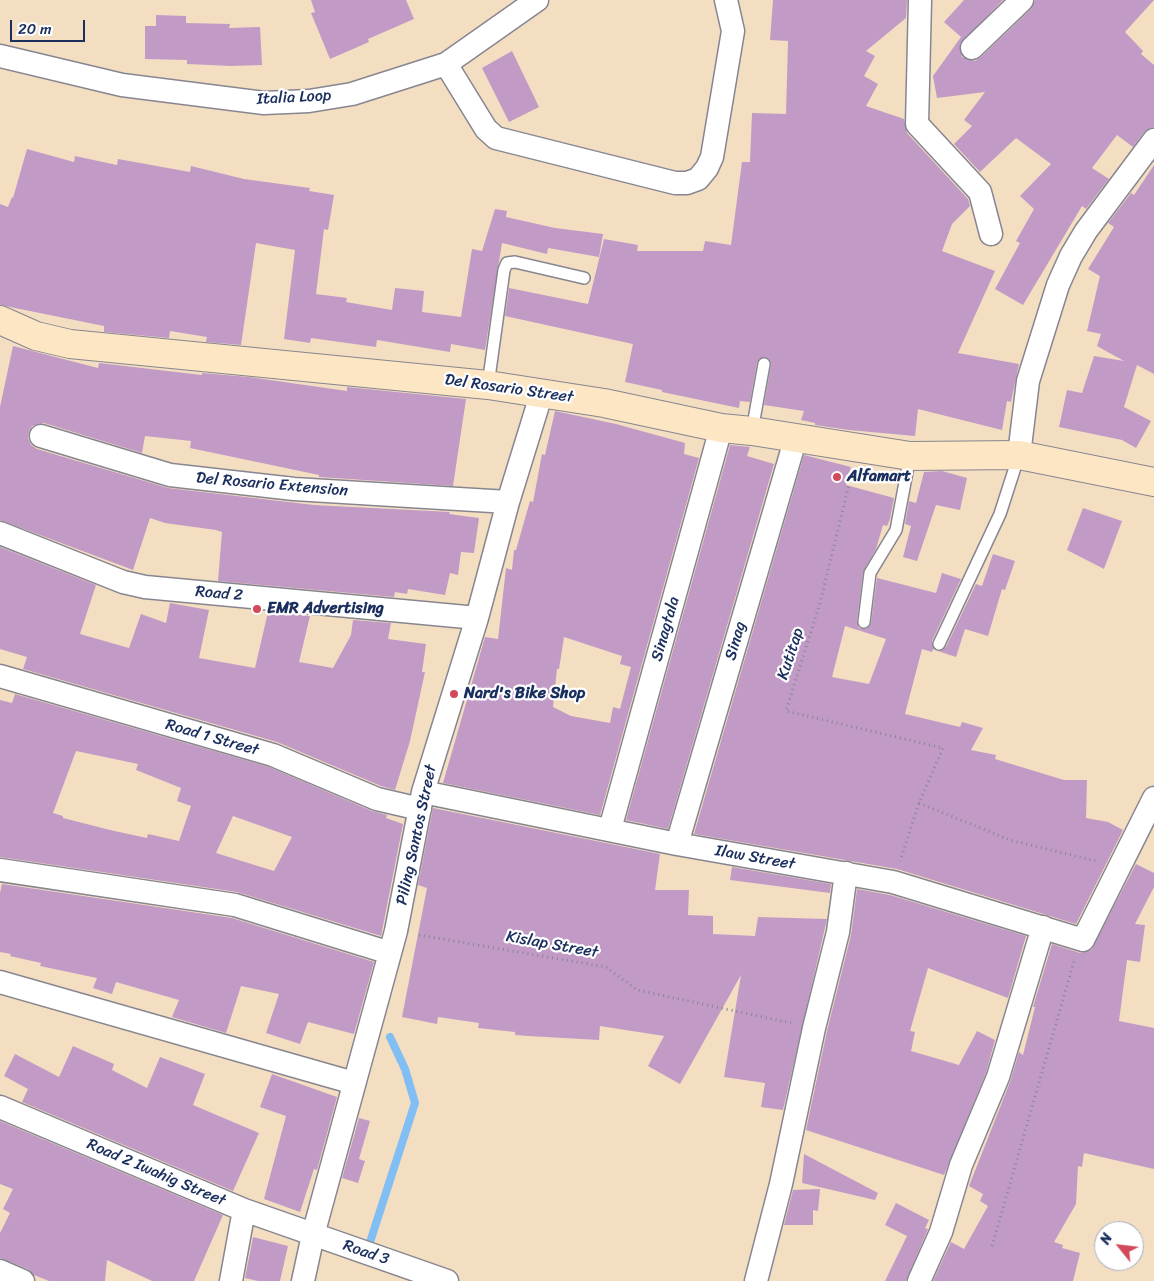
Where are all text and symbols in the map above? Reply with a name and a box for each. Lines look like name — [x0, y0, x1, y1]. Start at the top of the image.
scale bar — [12, 10, 88, 42]
text: 20 m — [18, 16, 52, 42]
street label: Italia Loop — [256, 86, 332, 110]
street label: Del Rosario Street — [444, 370, 574, 408]
place label: Alfamart — [847, 467, 911, 487]
street label: Del Rosario Extension — [195, 469, 349, 501]
marker: Alfamart — [831, 471, 843, 483]
street label: Road 2 — [194, 582, 244, 606]
street label: Sinagtala — [648, 595, 684, 663]
place label: EMR Advertising — [267, 599, 384, 619]
marker: EMR Advertising — [251, 603, 263, 615]
street label: Sinag — [721, 620, 751, 662]
street label: Kutitap — [774, 626, 808, 682]
place label: Nard's Bike Shop — [464, 684, 585, 704]
marker: Nard's Bike Shop — [448, 688, 460, 700]
street label: Road 1 Street — [163, 716, 261, 760]
street label: Piling Santos Street — [393, 763, 441, 907]
street label: Ilaw Street — [714, 842, 796, 874]
street label: Kislap Street — [504, 927, 600, 963]
street label: Road 2 Iwahig Street — [84, 1135, 228, 1211]
north arrow — [1094, 1221, 1144, 1271]
text: N — [1093, 1229, 1120, 1249]
street label: Road 3 — [341, 1236, 391, 1270]

